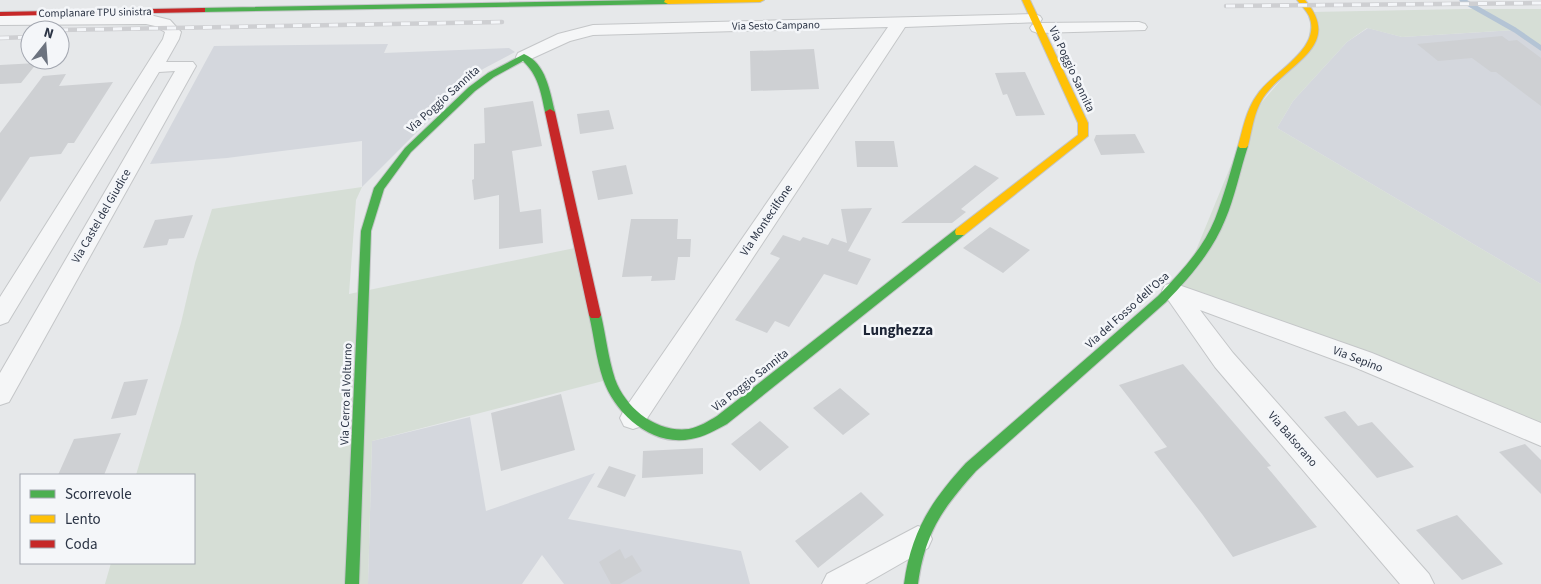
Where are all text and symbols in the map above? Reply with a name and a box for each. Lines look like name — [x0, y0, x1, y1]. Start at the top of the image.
street label: Complanare TPU sinistra — [38, 4, 152, 21]
street label: Via Sesto Campano — [732, 17, 820, 34]
north arrow — [20, 20, 70, 70]
text: N — [41, 23, 56, 44]
street label: Via Poggio Sannita — [1044, 24, 1099, 115]
street label: Via Poggio Sannita — [403, 62, 484, 137]
street label: Via Castel del Giudice — [67, 166, 135, 267]
street label: Via Montecilfone — [736, 181, 797, 259]
street label: Via del Fosso dell'Osa — [1082, 268, 1173, 353]
district label: Lunghezza — [863, 320, 933, 341]
street label: Via Sepino — [1330, 342, 1385, 377]
street label: Via Cerro al Volturno — [336, 343, 357, 445]
street label: Via Poggio Sannita — [708, 345, 792, 416]
street label: Via Balsorano — [1264, 408, 1321, 471]
legend — [20, 474, 195, 564]
text: Scorrevole — [65, 484, 132, 505]
text: Lento — [65, 509, 101, 530]
text: Coda — [65, 534, 98, 555]

